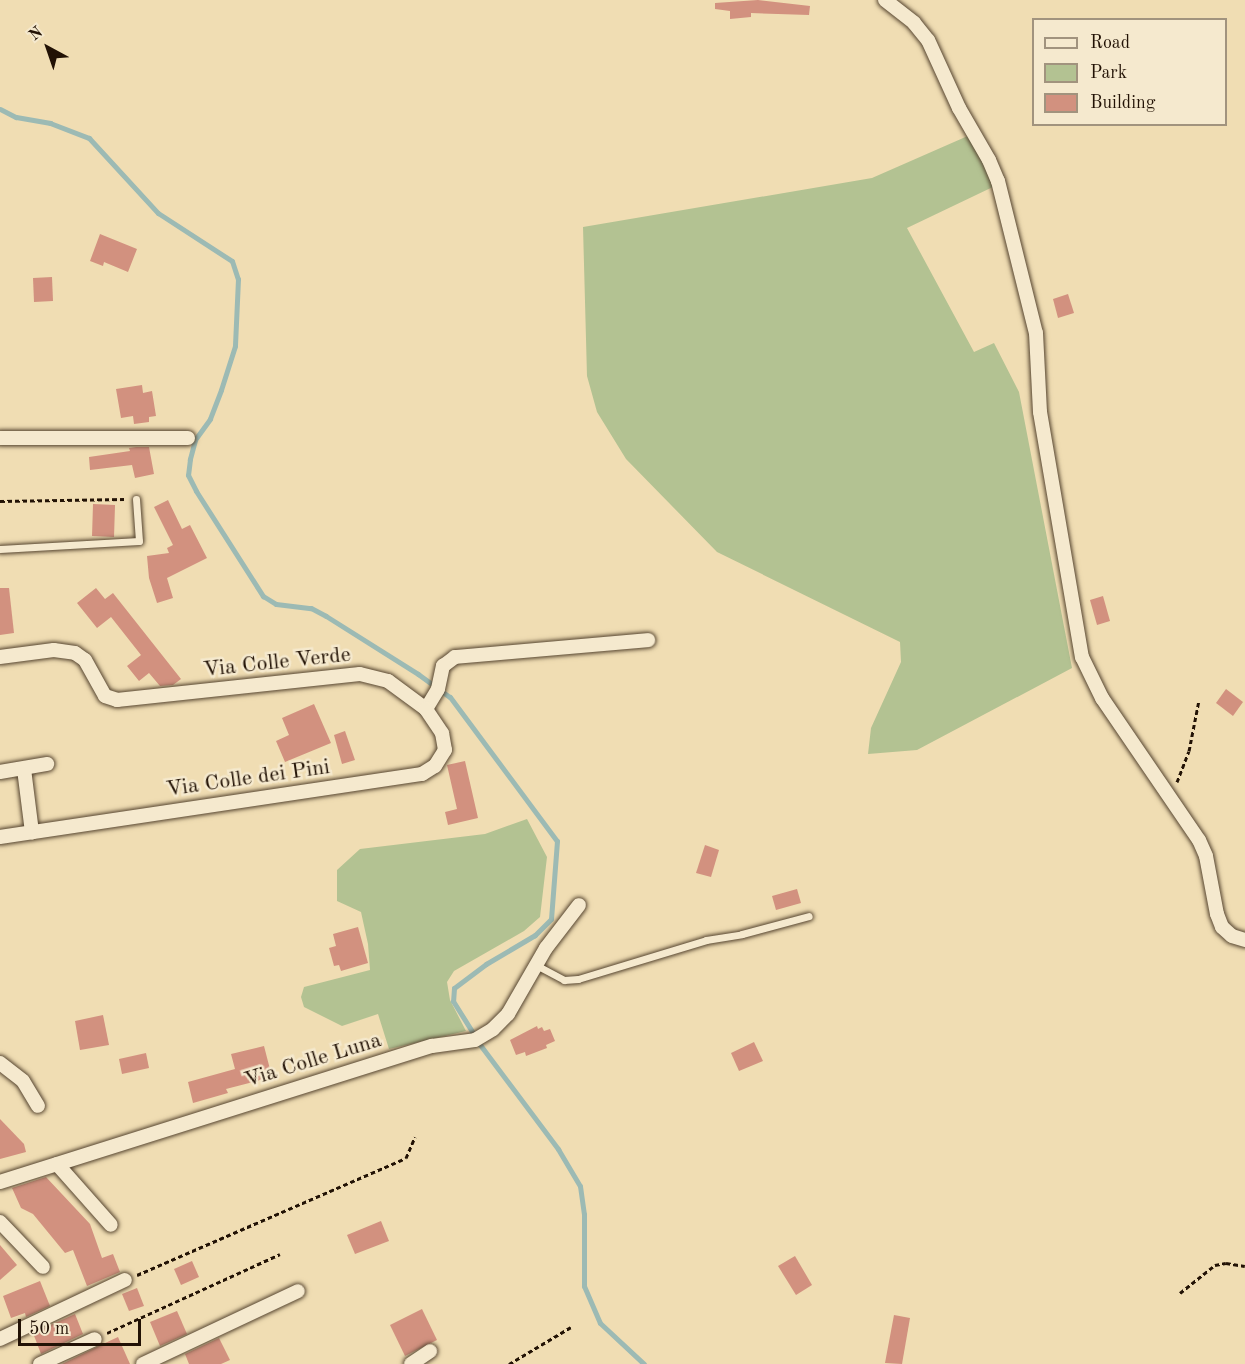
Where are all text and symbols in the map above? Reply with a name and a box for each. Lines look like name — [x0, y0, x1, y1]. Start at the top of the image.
north arrow — [18, 18, 78, 78]
legend — [1032, 18, 1227, 126]
text: N — [27, 24, 46, 44]
text: Road — [1090, 34, 1130, 52]
text: Park — [1090, 64, 1127, 82]
text: Building — [1090, 94, 1155, 112]
street label: Via Colle Verde — [202, 642, 352, 684]
street label: Via Colle dei Pini — [164, 754, 332, 804]
street label: Via Colle Luna — [241, 1028, 385, 1094]
scale bar — [21, 1307, 144, 1345]
text: 50 m — [29, 1320, 69, 1338]

